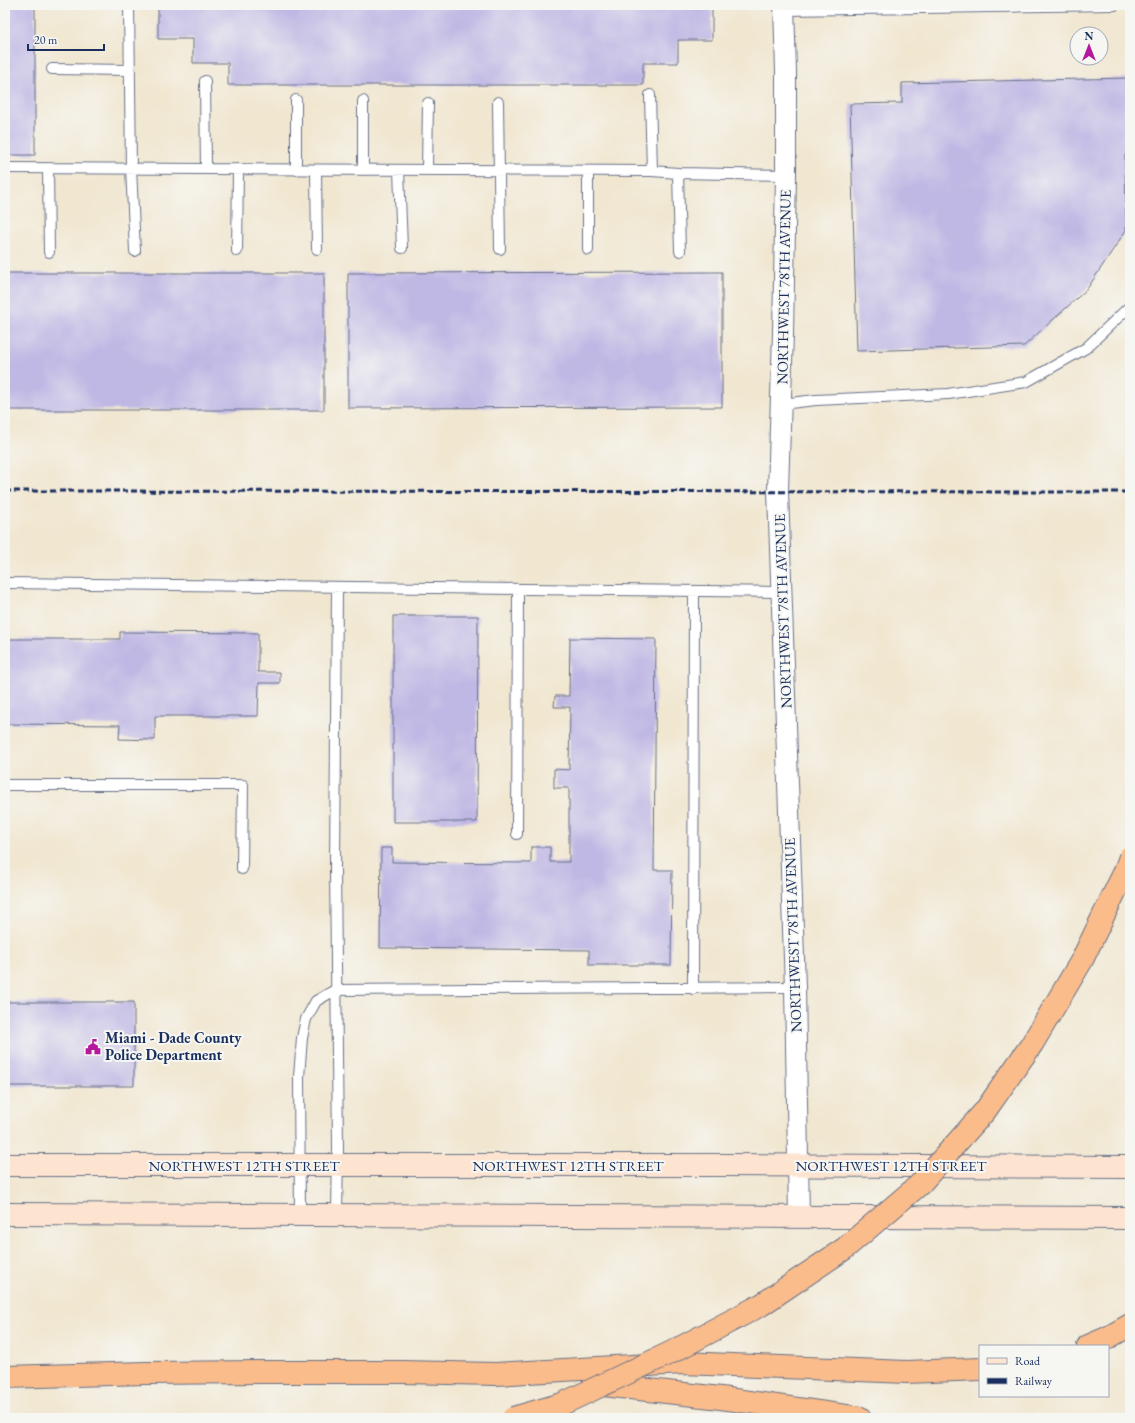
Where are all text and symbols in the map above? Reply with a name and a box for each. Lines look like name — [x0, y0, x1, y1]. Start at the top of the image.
scale bar — [28, 26, 104, 52]
north arrow — [1069, 26, 1109, 66]
text: N — [1085, 29, 1094, 43]
text: 20 m — [34, 32, 58, 48]
street label: NORTHWEST 78TH AVENUE — [772, 189, 795, 385]
street label: NORTHWEST 78TH AVENUE — [770, 513, 795, 709]
street label: NORTHWEST 78TH AVENUE — [780, 837, 805, 1033]
place label: Miami - Dade County Police Department — [105, 1028, 242, 1064]
public building icon: Miami - Dade County Police Department — [84, 1038, 102, 1056]
street label: NORTHWEST 12TH STREET — [148, 1156, 341, 1175]
street label: NORTHWEST 12TH STREET — [472, 1156, 665, 1175]
street label: NORTHWEST 12TH STREET — [795, 1156, 988, 1175]
legend — [979, 1345, 1109, 1397]
text: Road — [1015, 1353, 1041, 1369]
text: Railway — [1015, 1373, 1053, 1389]

